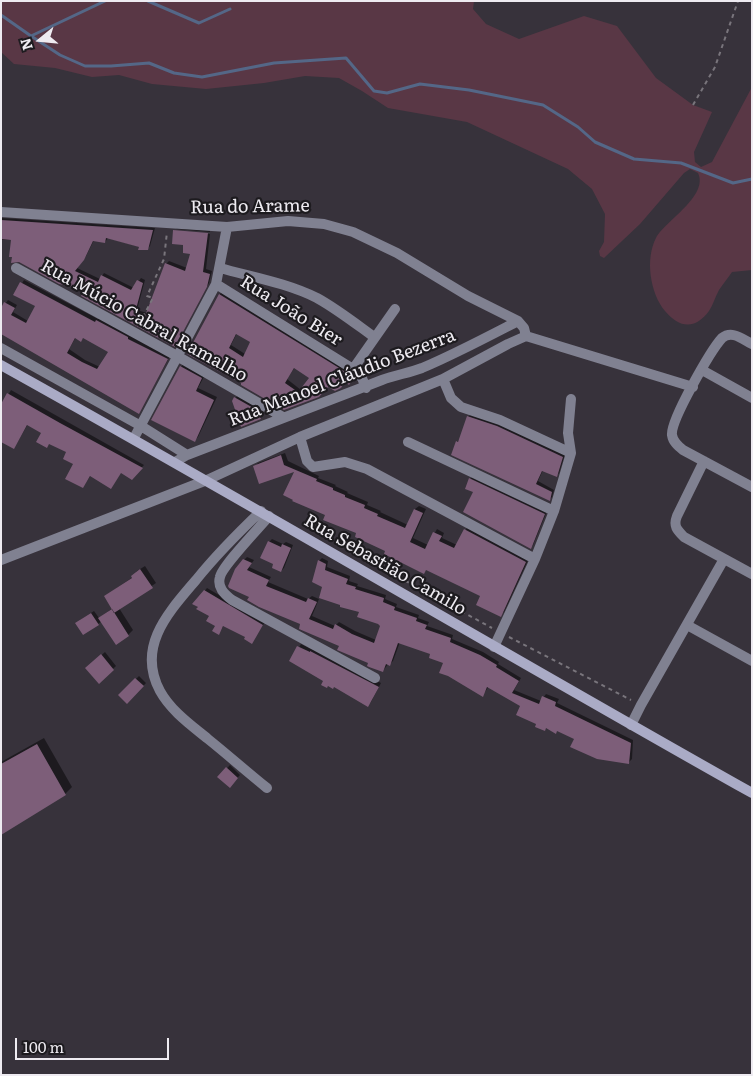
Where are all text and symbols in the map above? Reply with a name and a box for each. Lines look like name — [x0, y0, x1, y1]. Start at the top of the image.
north arrow — [15, 15, 65, 65]
text: N — [14, 36, 37, 53]
street label: Rua do Arame — [190, 195, 310, 219]
street label: Rua Múcio Cabral Ramalho — [37, 255, 251, 387]
street label: Rua João Bier — [236, 271, 346, 351]
street label: Rua Manoel Cláudio Bezerra — [226, 325, 458, 431]
street label: Rua Sebastião Camilo — [300, 510, 470, 620]
scale bar — [18, 1028, 171, 1060]
text: 100 m — [23, 1035, 64, 1058]

